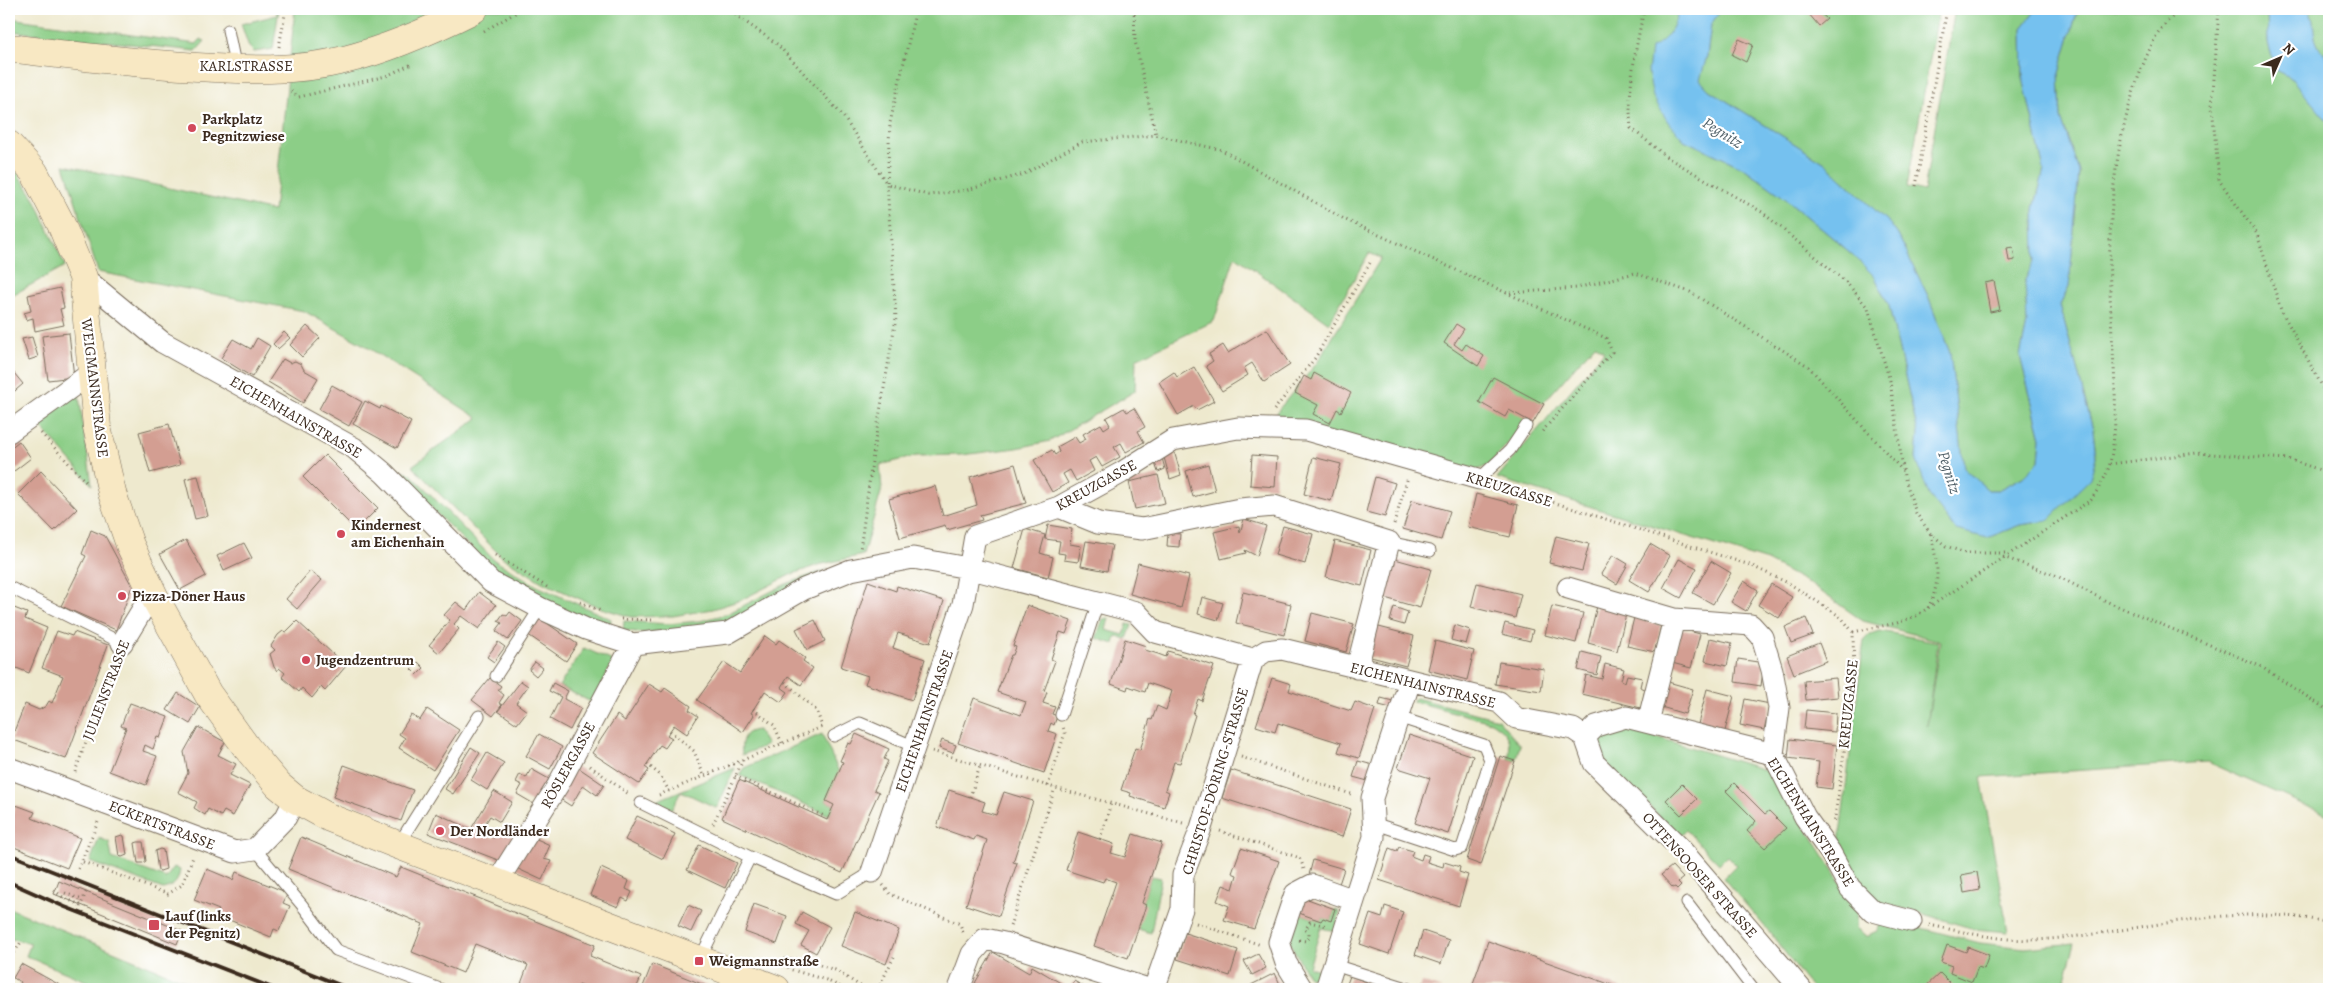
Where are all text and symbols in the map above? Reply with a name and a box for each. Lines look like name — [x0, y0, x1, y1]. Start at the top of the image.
north arrow — [2256, 32, 2306, 82]
text: N — [2279, 39, 2299, 59]
street label: KARLSTRASSE — [199, 56, 293, 76]
place label: Parkplatz Pegnitzwiese — [202, 109, 285, 146]
water label: Pegnitz — [1698, 112, 1747, 154]
marker: Parkplatz Pegnitzwiese — [186, 122, 198, 134]
street label: WEIGMANNSTRASSE — [76, 316, 113, 459]
street label: EICHENHAINSTRASSE — [226, 371, 366, 463]
water label: Pegnitz — [1932, 448, 1966, 497]
street label: KREUZGASSE — [1052, 455, 1140, 515]
street label: KREUZGASSE — [1463, 466, 1555, 512]
place label: Kindernest am Eichenhain — [351, 515, 445, 552]
marker: Kindernest am Eichenhain — [335, 528, 347, 540]
place label: Pizza-Döner Haus — [132, 586, 245, 606]
marker: Pizza-Döner Haus — [116, 590, 128, 602]
street label: JULIENSTRASSE — [78, 637, 134, 743]
street label: EICHENHAINSTRASSE — [890, 647, 958, 795]
place label: Jugendzentrum — [316, 650, 414, 670]
marker: Jugendzentrum — [300, 654, 312, 666]
street label: EICHENHAINSTRASSE — [1348, 657, 1498, 713]
street label: KREUZGASSE — [1833, 658, 1863, 750]
street label: CHRISTOF-DÖRING-STRASSE — [1177, 685, 1253, 877]
street label: RÖSLERGASSE — [536, 718, 600, 812]
street label: EICHENHAINSTRASSE — [1763, 753, 1859, 891]
street label: ECKERTSTRASSE — [106, 796, 218, 854]
street label: OTTENSOOSER STRASSE — [1638, 808, 1762, 942]
place label: Der Nordländer — [450, 821, 549, 841]
marker: Der Nordländer — [434, 825, 446, 837]
place label: Lauf (links der Pegnitz) — [165, 906, 240, 943]
marker: Lauf (links der Pegnitz) — [147, 918, 161, 932]
place label: Weigmannstraße — [708, 951, 819, 971]
marker: Weigmannstraße — [693, 955, 705, 967]

